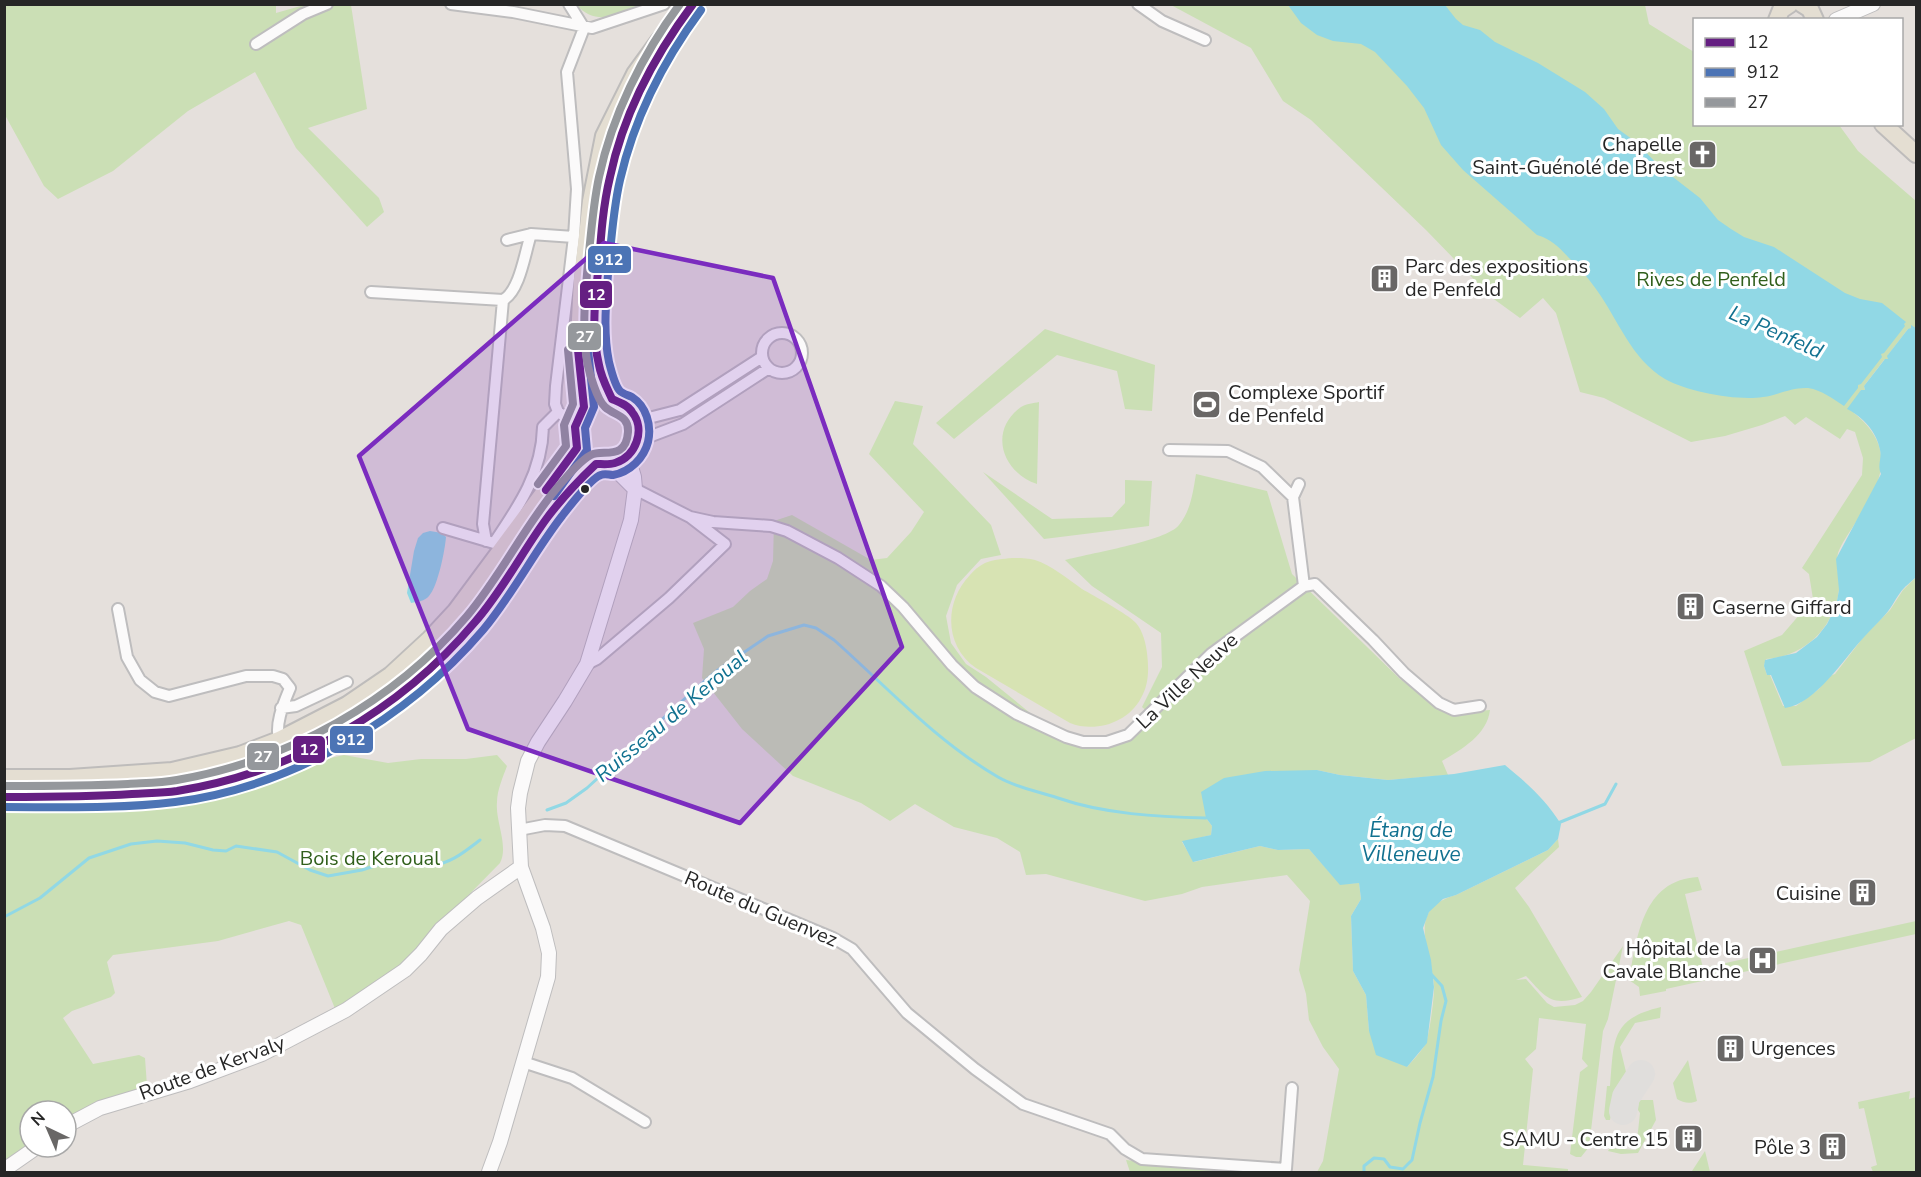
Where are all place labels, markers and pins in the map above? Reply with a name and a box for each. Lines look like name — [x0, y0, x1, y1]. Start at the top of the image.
place label: Chapelle Saint-Guénolé de Brest — [1472, 131, 1683, 181]
church icon: Chapelle Saint-Guénolé de Brest — [1687, 139, 1719, 171]
place label: Parc des expositions de Penfeld — [1405, 253, 1588, 303]
building icon: Parc des expositions de Penfeld — [1368, 262, 1400, 294]
place label: Complexe Sportif de Penfeld — [1228, 379, 1384, 429]
sports icon: Complexe Sportif de Penfeld — [1191, 388, 1223, 420]
unlabelled marker — [579, 483, 591, 495]
building icon: Caserne Giffard — [1675, 591, 1707, 623]
place label: Caserne Giffard — [1712, 594, 1852, 621]
building icon: Cuisine — [1846, 877, 1878, 909]
place label: Cuisine — [1776, 880, 1841, 907]
place label: Hôpital de la Cavale Blanche — [1602, 935, 1741, 985]
hospital icon: Hôpital de la Cavale Blanche — [1746, 944, 1778, 976]
building icon: Urgences — [1714, 1032, 1746, 1064]
place label: Urgences — [1751, 1035, 1836, 1062]
building icon: SAMU - Centre 15 — [1673, 1123, 1705, 1155]
place label: SAMU - Centre 15 — [1502, 1126, 1668, 1153]
building icon: Pôle 3 — [1816, 1131, 1848, 1163]
place label: Pôle 3 — [1754, 1134, 1811, 1161]

